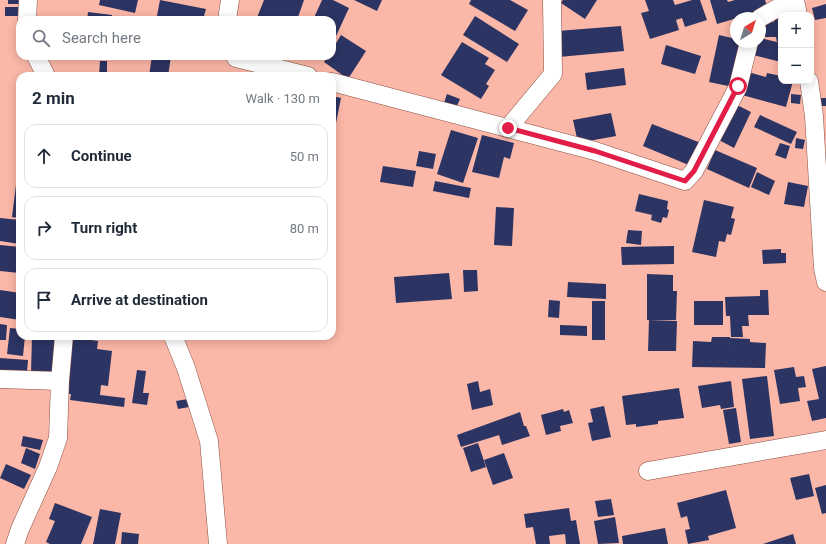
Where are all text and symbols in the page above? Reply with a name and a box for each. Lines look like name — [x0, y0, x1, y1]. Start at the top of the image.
north arrow — [730, 12, 766, 48]
map controls — [778, 12, 814, 84]
button: + — [778, 12, 814, 48]
search box — [16, 16, 336, 60]
icon: search — [30, 27, 52, 49]
text: Search here — [62, 29, 141, 47]
button: − — [778, 48, 814, 84]
route start — [729, 77, 747, 95]
text: 2 min — [32, 88, 75, 108]
text: Walk · 130 m — [245, 91, 320, 106]
route end — [499, 119, 517, 137]
icon: ahead — [33, 145, 55, 167]
text: Continue — [71, 147, 132, 165]
text: 50 m — [290, 149, 319, 164]
icon: right — [33, 217, 55, 239]
text: Turn right — [71, 219, 137, 237]
text: 80 m — [290, 221, 319, 236]
icon: arrive — [33, 289, 55, 311]
text: Arrive at destination — [71, 291, 208, 309]

